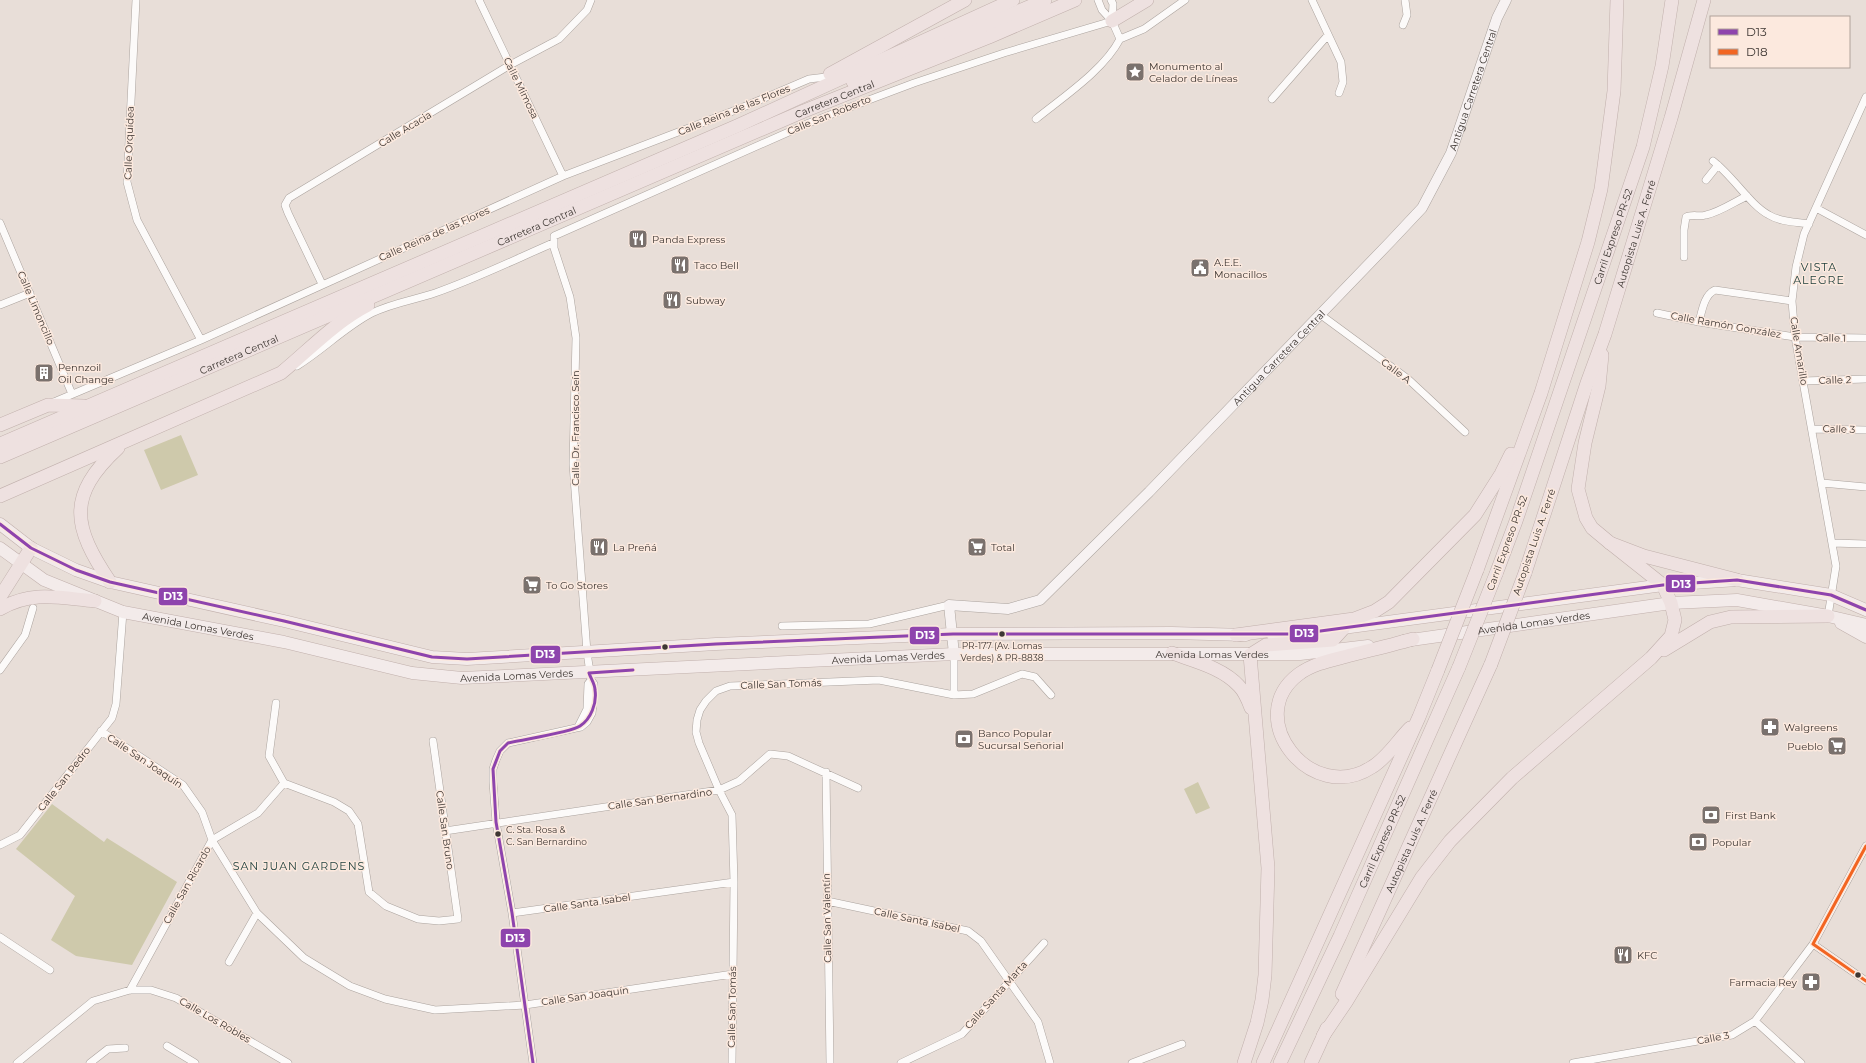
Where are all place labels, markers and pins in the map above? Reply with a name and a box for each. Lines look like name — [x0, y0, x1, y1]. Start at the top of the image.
place label: Monumento al Celador de Líneas — [1149, 60, 1238, 85]
place icon: Monumento al Celador de Líneas — [1124, 61, 1146, 83]
restaurant icon: Panda Express — [627, 228, 649, 250]
place label: Panda Express — [652, 233, 725, 246]
restaurant icon: Taco Bell — [669, 254, 691, 276]
place label: A.E.E. Monacillos — [1214, 256, 1267, 281]
public building icon: A.E.E. Monacillos — [1189, 257, 1211, 279]
place label: Taco Bell — [694, 259, 739, 272]
restaurant icon: Subway — [661, 289, 683, 311]
place label: Subway — [686, 294, 726, 307]
place label: Pennzoil Oil Change — [58, 361, 114, 386]
building icon: Pennzoil Oil Change — [33, 362, 55, 384]
restaurant icon: La Preñá — [588, 536, 610, 558]
supermarket icon: Total — [966, 536, 988, 558]
place label: La Preñá — [613, 541, 657, 554]
place label: Total — [991, 541, 1015, 554]
supermarket icon: To Go Stores — [521, 574, 543, 596]
place label: To Go Stores — [546, 579, 608, 592]
marker: PR-177 (Av. Lomas Verdes) & PR-8838 — [997, 629, 1007, 639]
place label: PR-177 (Av. Lomas Verdes) & PR-8838 — [961, 640, 1044, 663]
unlabelled marker — [660, 642, 670, 652]
pharmacy icon: Walgreens — [1759, 716, 1781, 738]
place label: Walgreens — [1784, 721, 1838, 734]
place label: Banco Popular Sucursal Señorial — [978, 727, 1064, 752]
bank icon: Banco Popular Sucursal Señorial — [953, 728, 975, 750]
supermarket icon: Pueblo — [1826, 735, 1848, 757]
place label: Pueblo — [1787, 740, 1823, 753]
bank icon: First Bank — [1700, 804, 1722, 826]
place label: First Bank — [1725, 809, 1776, 822]
place label: C. Sta. Rosa & C. San Bernardino — [506, 824, 587, 847]
marker: C. Sta. Rosa & C. San Bernardino — [493, 829, 503, 839]
bank icon: Popular — [1687, 831, 1709, 853]
place label: Popular — [1712, 836, 1751, 849]
restaurant icon: KFC — [1612, 944, 1634, 966]
place label: KFC — [1637, 949, 1657, 962]
unlabelled marker — [1853, 970, 1863, 980]
pharmacy icon: Farmacia Rey — [1800, 971, 1822, 993]
place label: Farmacia Rey — [1729, 976, 1798, 989]

